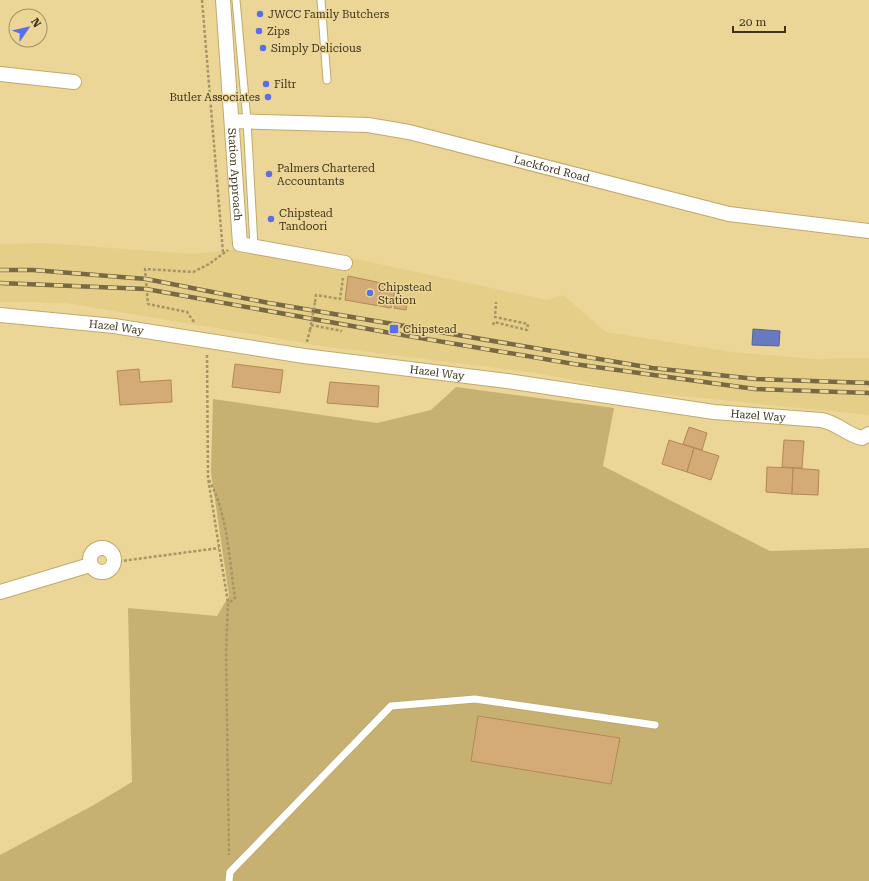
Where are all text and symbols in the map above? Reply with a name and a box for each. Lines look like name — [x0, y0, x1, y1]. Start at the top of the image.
north arrow — [8, 8, 48, 48]
place label: JWCC Family Butchers — [268, 8, 389, 21]
scale bar — [733, 8, 785, 34]
marker: JWCC Family Butchers — [255, 9, 265, 19]
text: 20 m — [739, 15, 766, 29]
text: N — [28, 16, 44, 30]
place label: Zips — [267, 25, 290, 38]
marker: Zips — [254, 26, 264, 36]
place label: Simply Delicious — [271, 42, 361, 55]
marker: Simply Delicious — [258, 43, 268, 53]
place label: Filtr — [274, 78, 297, 91]
marker: Filtr — [261, 79, 271, 89]
place label: Butler Associates — [169, 91, 260, 104]
marker: Butler Associates — [263, 92, 273, 102]
street label: Station Approach — [225, 128, 245, 222]
street label: Lackford Road — [512, 153, 591, 185]
place label: Palmers Chartered Accountants — [277, 162, 375, 188]
marker: Palmers Chartered Accountants — [264, 169, 274, 179]
place label: Chipstead Tandoori — [279, 207, 333, 233]
marker: Chipstead Tandoori — [266, 214, 276, 224]
place label: Chipstead Station — [378, 281, 432, 307]
marker: Chipstead Station — [365, 288, 375, 298]
street label: Hazel Way — [88, 317, 145, 337]
marker: Chipstead — [388, 323, 400, 335]
place label: Chipstead — [403, 323, 457, 336]
street label: Hazel Way — [409, 363, 466, 382]
street label: Hazel Way — [730, 407, 787, 424]

